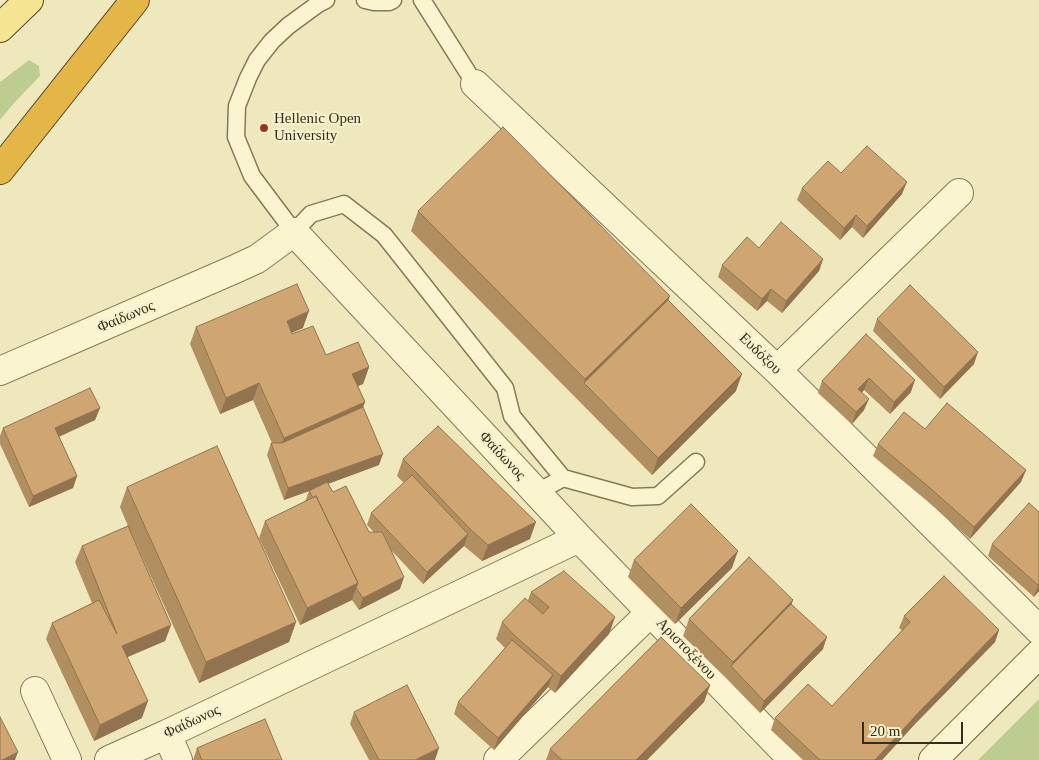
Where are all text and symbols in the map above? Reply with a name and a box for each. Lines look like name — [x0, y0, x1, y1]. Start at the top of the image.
place label: Hellenic Open University — [274, 110, 361, 145]
marker: Hellenic Open University — [258, 122, 270, 134]
street label: Φαίδωνος — [95, 297, 157, 337]
street label: Ευδόξου — [735, 329, 785, 379]
street label: Φαίδωνος — [475, 428, 529, 484]
street label: Αριστοξένου — [652, 614, 720, 684]
street label: Φαίδωνος — [161, 701, 223, 743]
scale bar — [864, 712, 965, 744]
text: 20 m — [870, 723, 900, 739]

